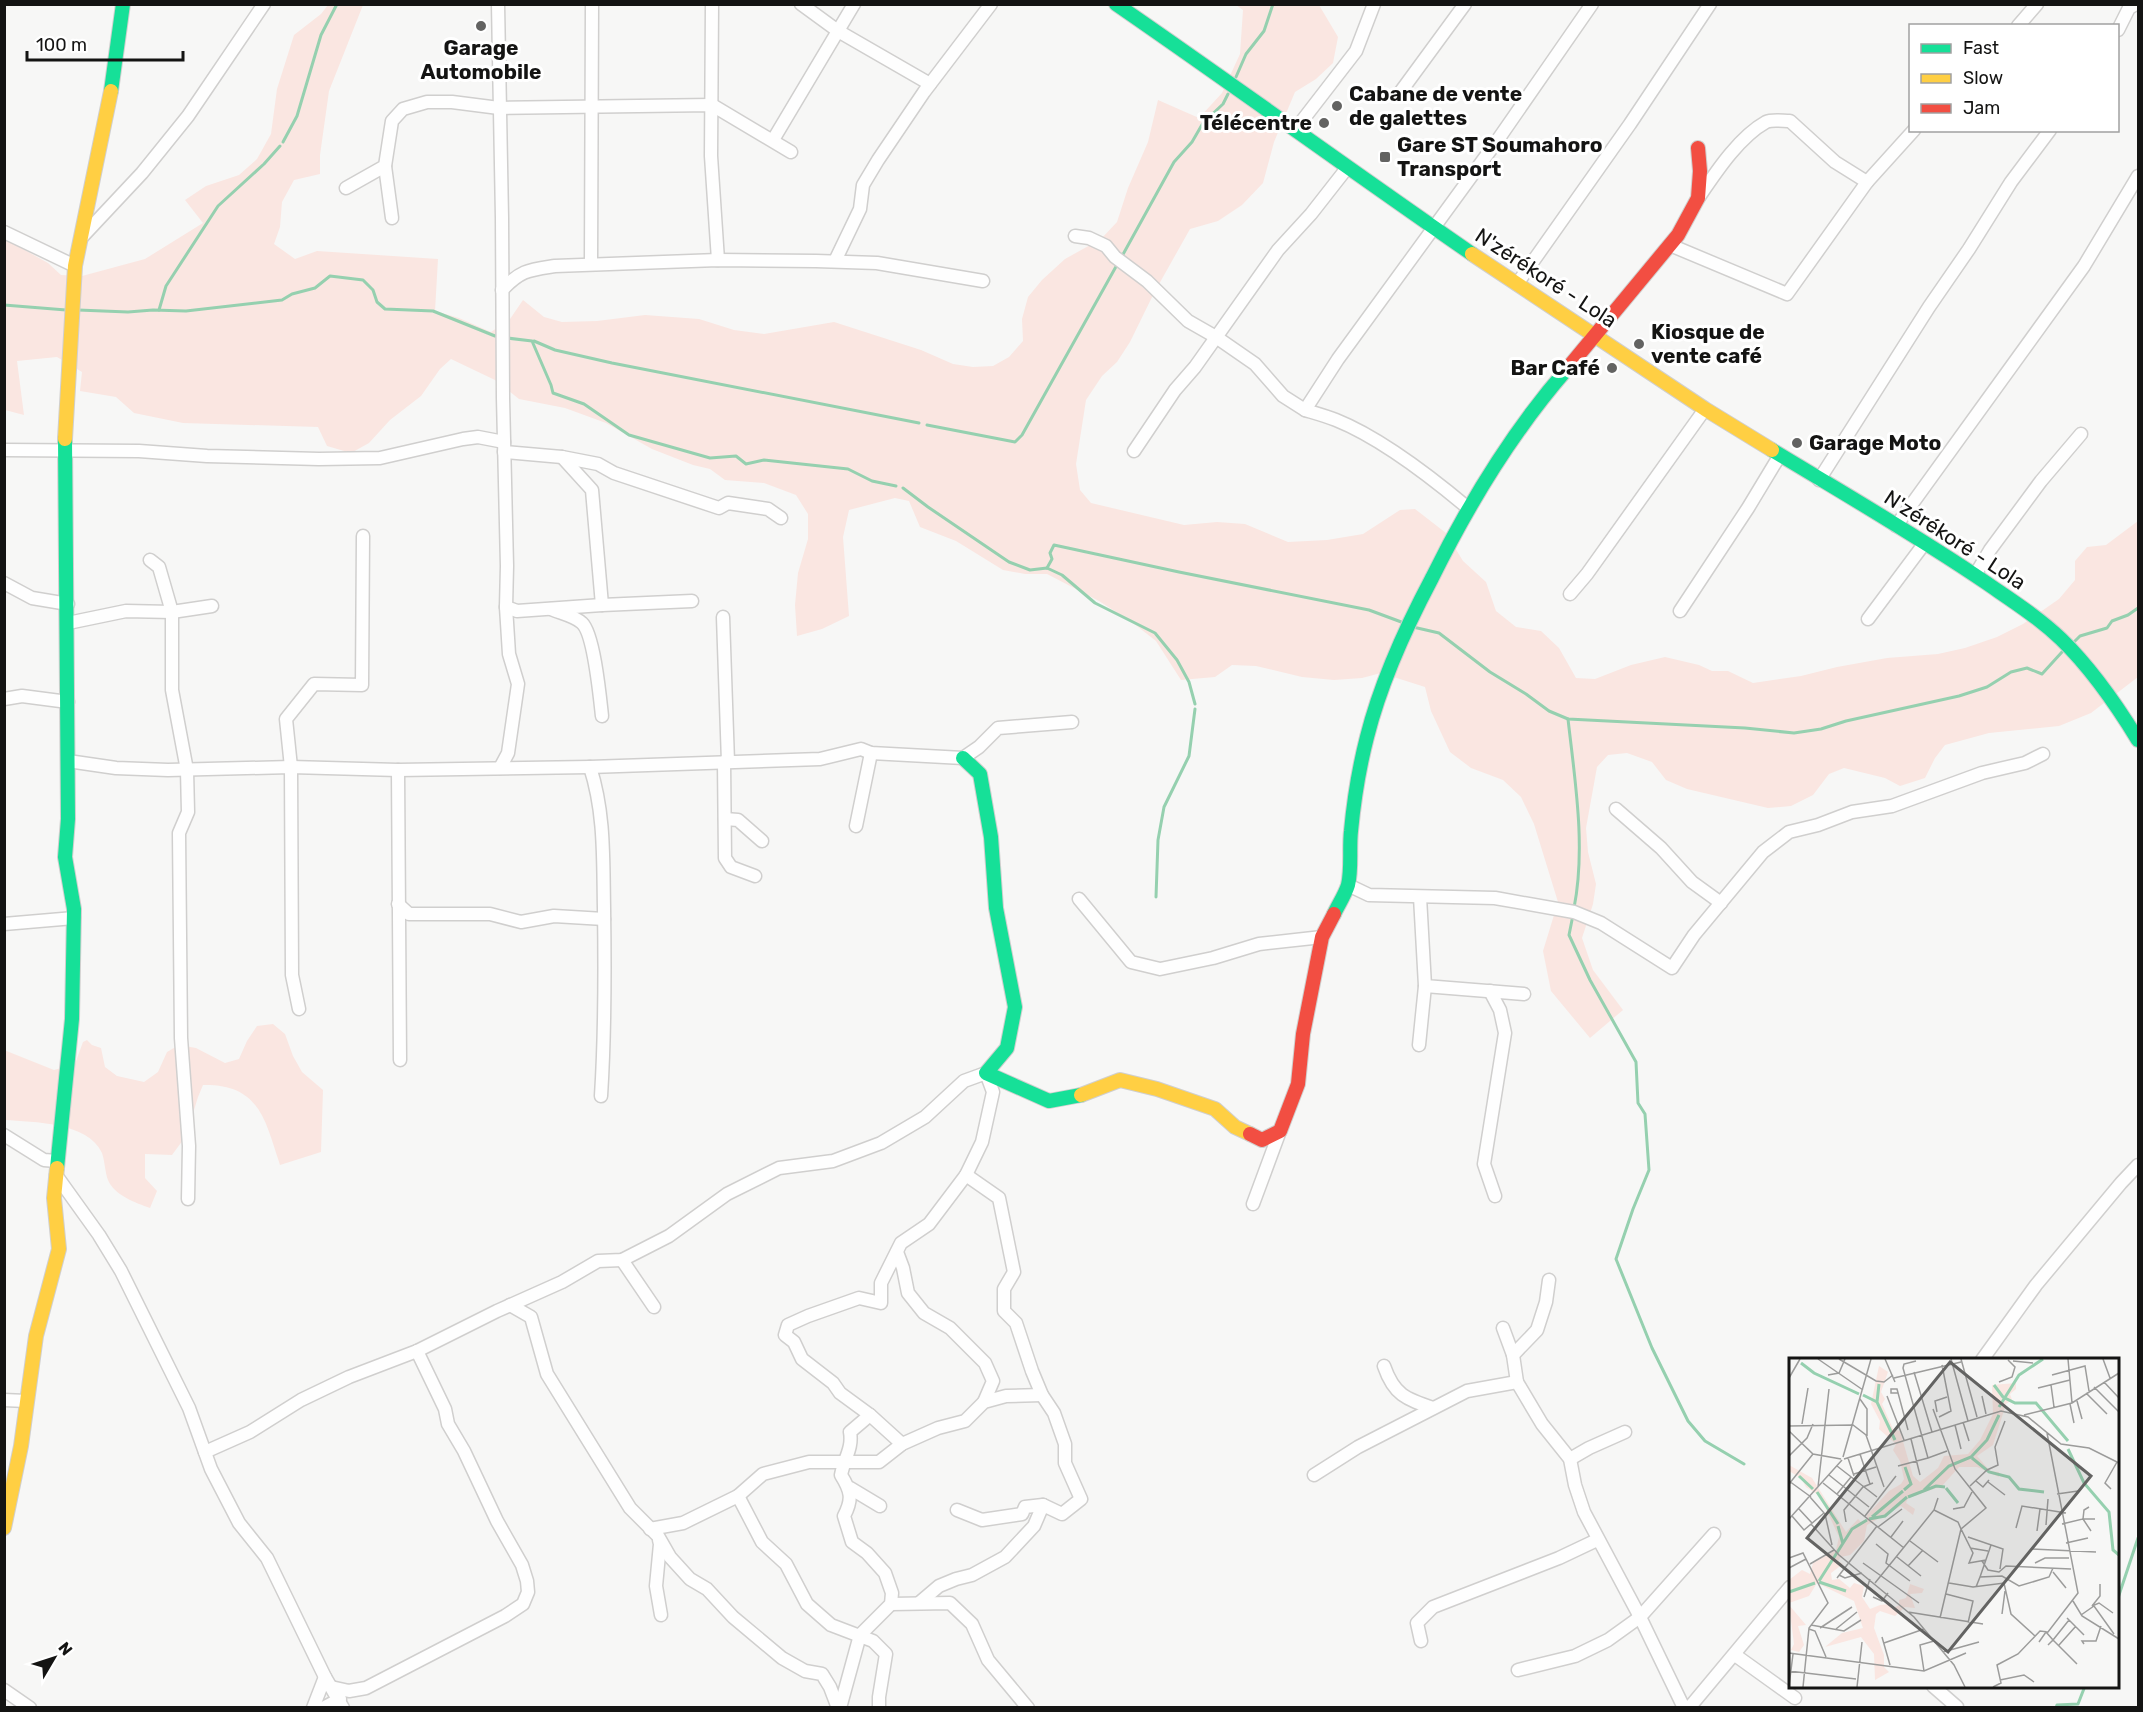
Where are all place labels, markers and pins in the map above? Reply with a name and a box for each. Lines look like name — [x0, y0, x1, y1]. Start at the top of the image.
marker: Garage Automobile — [474, 19, 488, 33]
place label: Garage Automobile — [421, 35, 541, 84]
place label: Cabane de vente de galettes — [1349, 81, 1522, 130]
marker: Cabane de vente de galettes — [1330, 99, 1344, 113]
place label: Télécentre — [1200, 110, 1312, 135]
marker: Télécentre — [1317, 116, 1331, 130]
place label: Gare ST Soumahoro Transport — [1397, 132, 1602, 181]
marker: Gare ST Soumahoro Transport — [1378, 150, 1392, 164]
place label: Kiosque de vente café — [1651, 319, 1765, 368]
marker: Kiosque de vente café — [1632, 337, 1646, 351]
place label: Bar Café — [1511, 355, 1600, 380]
marker: Bar Café — [1605, 361, 1619, 375]
place label: Garage Moto — [1809, 430, 1941, 455]
marker: Garage Moto — [1790, 436, 1804, 450]

